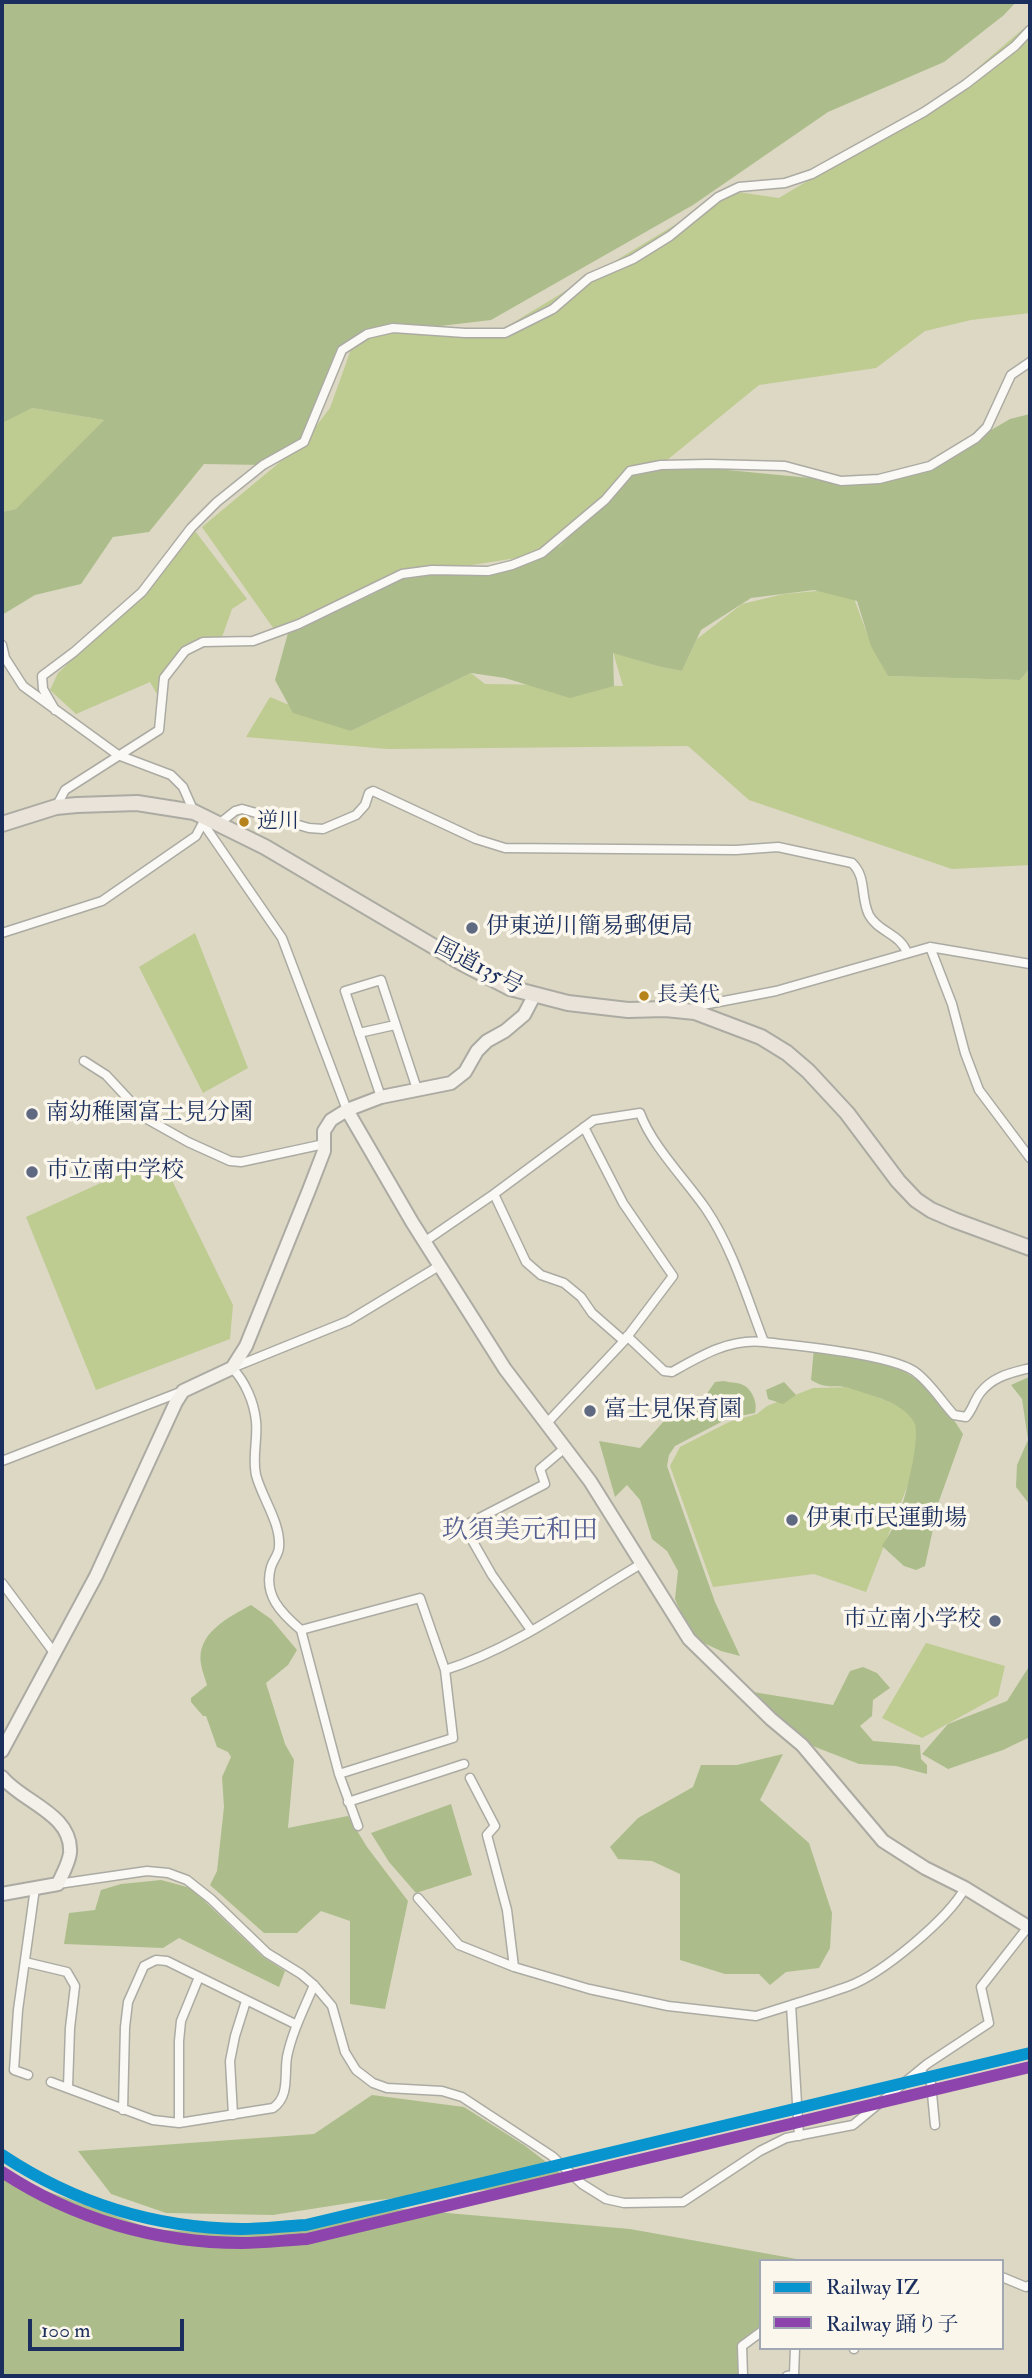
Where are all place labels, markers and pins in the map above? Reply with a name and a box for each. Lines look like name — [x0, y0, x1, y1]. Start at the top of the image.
place label: 逆川 — [257, 809, 299, 835]
marker: 逆川 — [237, 815, 251, 829]
place label: 伊東逆川簡易郵便局 — [486, 914, 693, 942]
marker: 伊東逆川簡易郵便局 — [464, 920, 480, 936]
place label: 長美代 — [657, 983, 720, 1009]
marker: 長美代 — [637, 989, 651, 1003]
place label: 南幼稚園富士見分園 — [46, 1100, 253, 1128]
marker: 南幼稚園富士見分園 — [24, 1106, 40, 1122]
place label: 市立南中学校 — [46, 1158, 184, 1186]
marker: 市立南中学校 — [24, 1164, 40, 1180]
place label: 富士見保育園 — [604, 1397, 742, 1425]
marker: 富士見保育園 — [582, 1403, 598, 1419]
place label: 伊東市民運動場 — [806, 1506, 967, 1534]
marker: 伊東市民運動場 — [784, 1512, 800, 1528]
place label: 市立南小学校 — [843, 1607, 981, 1635]
marker: 市立南小学校 — [987, 1613, 1003, 1629]

